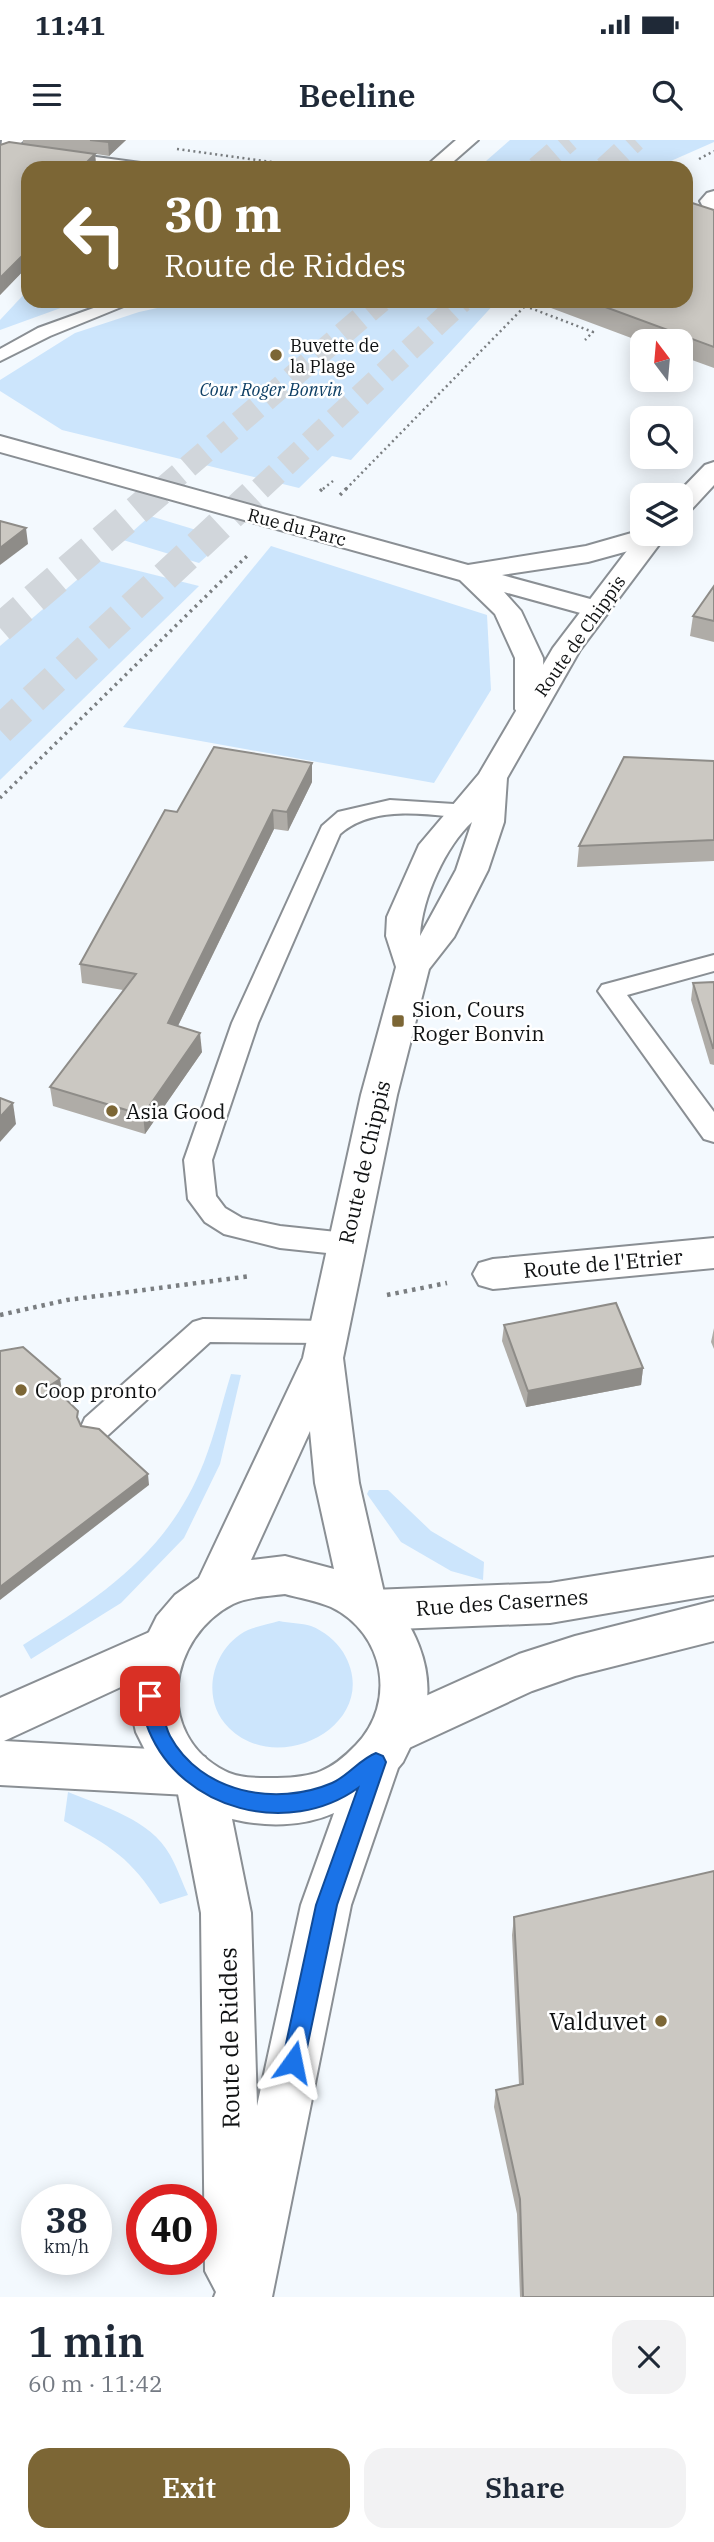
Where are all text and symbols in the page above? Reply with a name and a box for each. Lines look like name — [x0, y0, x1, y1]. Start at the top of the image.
text: 11:41 — [35, 8, 105, 42]
text: Beeline — [298, 74, 416, 116]
icon: menu — [28, 76, 66, 114]
icon: search — [648, 76, 686, 114]
text: 30 m — [164, 182, 282, 245]
icon: left — [49, 189, 140, 280]
text: Route de Riddes — [164, 244, 406, 286]
north arrow — [630, 329, 693, 392]
map controls — [630, 329, 693, 546]
place label: Buvette de la Plage — [290, 334, 379, 378]
marker: Buvette de la Plage — [268, 347, 284, 363]
park label: Cour Roger Bonvin — [199, 378, 343, 401]
button: search — [630, 406, 693, 469]
button: layers — [630, 483, 693, 546]
street label: Rue du Parc — [245, 503, 349, 551]
street label: Route de Chippis — [530, 571, 630, 701]
place label: Sion, Cours Roger Bonvin — [412, 995, 545, 1047]
marker: Sion, Cours Roger Bonvin — [390, 1013, 406, 1029]
street label: Route de Chippis — [332, 1077, 396, 1247]
place label: Asia Good — [126, 1097, 226, 1125]
marker: Asia Good — [104, 1103, 120, 1119]
street label: Route de l'Etrier — [522, 1242, 685, 1284]
place label: Coop pronto — [35, 1376, 157, 1404]
marker: Coop pronto — [13, 1382, 29, 1398]
street label: Rue des Casernes — [415, 1582, 589, 1622]
pin — [120, 1666, 180, 1726]
icon: arrive — [131, 1677, 169, 1715]
street label: Route de Riddes — [211, 1947, 247, 2129]
place label: Valduvet — [549, 2005, 647, 2037]
marker: Valduvet — [653, 2013, 669, 2029]
position arrow — [256, 2025, 330, 2099]
speed limit sign: 40 — [126, 2184, 217, 2275]
text: 38 — [45, 2197, 88, 2243]
text: km/h — [44, 2235, 89, 2258]
text: 1 min — [28, 2314, 145, 2369]
button: close — [612, 2320, 686, 2394]
text: 60 m · 11:42 — [28, 2368, 163, 2398]
button: Exit — [28, 2448, 350, 2528]
button: Share — [364, 2448, 686, 2528]

